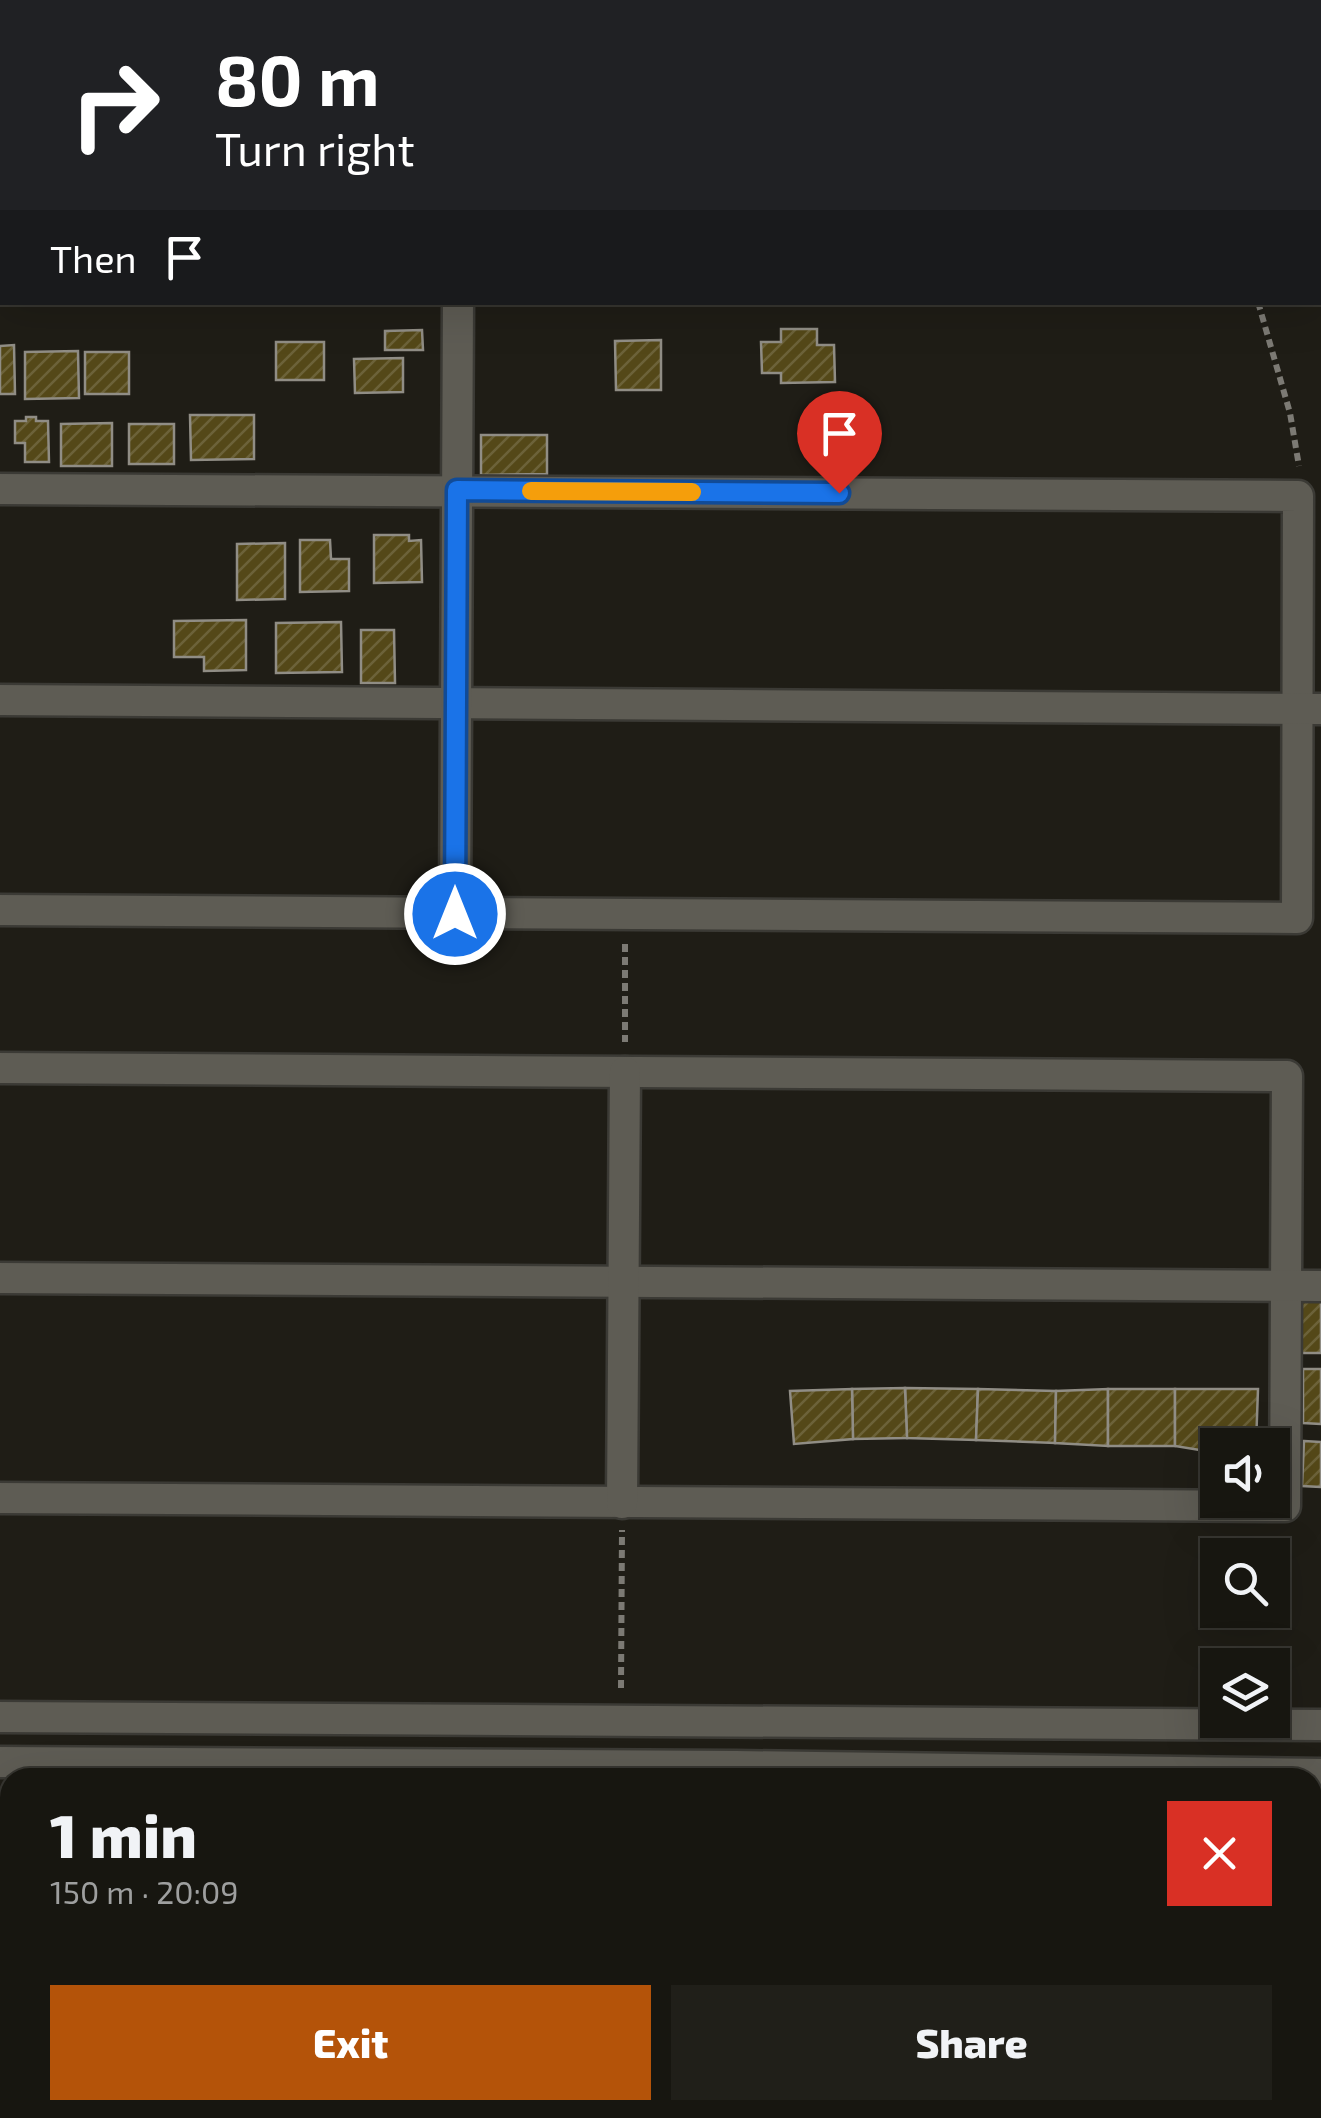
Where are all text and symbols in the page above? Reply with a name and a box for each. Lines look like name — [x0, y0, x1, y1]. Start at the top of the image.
text: 80 m — [215, 36, 380, 120]
icon: right — [50, 40, 180, 170]
text: Turn right — [215, 121, 415, 175]
icon: arrive — [157, 230, 212, 285]
text: Then — [50, 235, 137, 281]
pin — [797, 391, 882, 494]
icon: arrive — [812, 406, 867, 461]
position arrow — [403, 862, 507, 966]
map controls — [1200, 1428, 1290, 1738]
button: sound — [1200, 1428, 1290, 1518]
button: search — [1200, 1538, 1290, 1628]
button: layers — [1200, 1648, 1290, 1738]
text: 1 min — [50, 1798, 197, 1870]
button: close — [1167, 1801, 1272, 1906]
text: 150 m · 20:09 — [50, 1872, 239, 1910]
button: Exit — [50, 1985, 651, 2100]
button: Share — [671, 1985, 1272, 2100]

